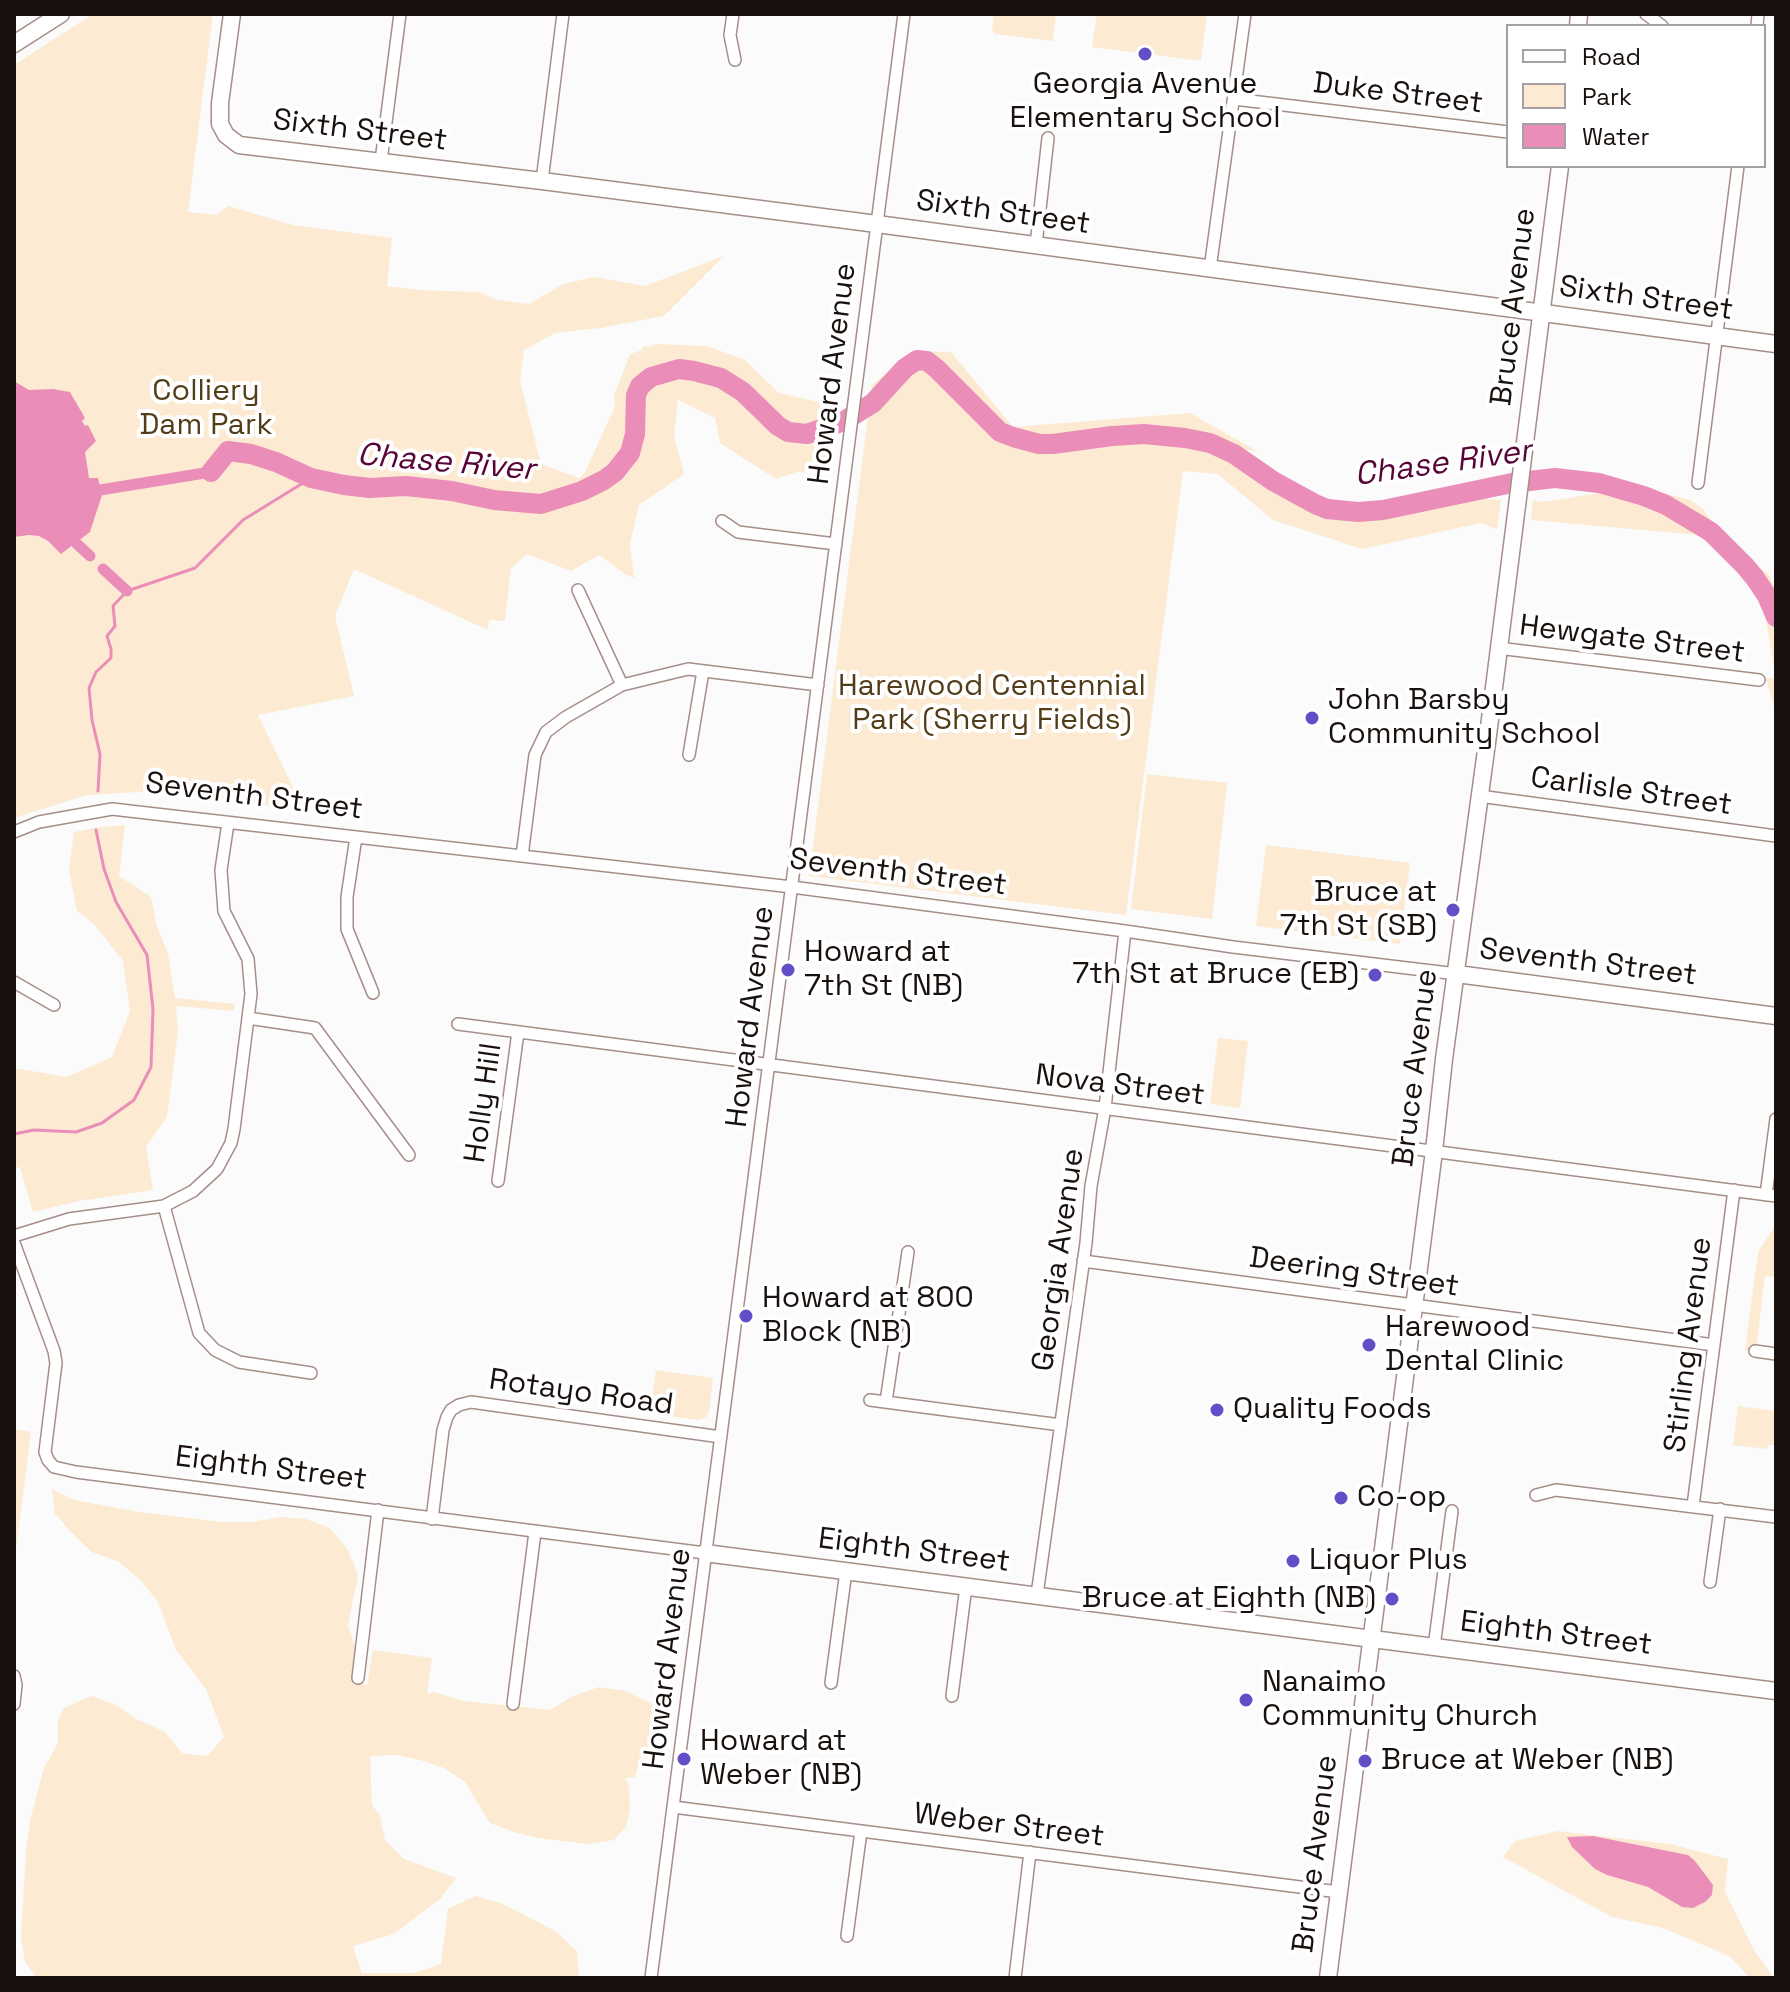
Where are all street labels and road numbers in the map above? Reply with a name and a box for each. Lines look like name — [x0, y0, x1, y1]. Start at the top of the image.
street label: Duke Street — [1311, 66, 1485, 122]
street label: Sixth Street — [271, 102, 449, 160]
street label: Sixth Street — [914, 183, 1092, 243]
street label: Bruce Avenue — [1484, 206, 1544, 408]
street label: Howard Avenue — [802, 261, 864, 487]
street label: Sixth Street — [1557, 269, 1735, 329]
street label: Hewgate Street — [1517, 608, 1747, 672]
street label: Carlisle Street — [1528, 760, 1734, 824]
street label: Seventh Street — [143, 766, 365, 828]
street label: Seventh Street — [787, 842, 1009, 904]
street label: Howard Avenue — [720, 904, 782, 1130]
street label: Seventh Street — [1477, 932, 1699, 994]
street label: Bruce Avenue — [1386, 967, 1446, 1169]
street label: Holly Hill — [458, 1041, 510, 1165]
street label: Nova Street — [1033, 1058, 1207, 1114]
street label: Georgia Avenue — [1026, 1146, 1092, 1374]
street label: Stirling Avenue — [1658, 1235, 1720, 1455]
street label: Deering Street — [1247, 1240, 1461, 1306]
street label: Rotayo Road — [487, 1362, 675, 1424]
street label: Eighth Street — [173, 1439, 369, 1499]
street label: Eighth Street — [816, 1521, 1012, 1581]
street label: Howard Avenue — [637, 1546, 699, 1772]
street label: Eighth Street — [1458, 1604, 1654, 1664]
street label: Bruce Avenue — [1286, 1753, 1346, 1955]
street label: Weber Street — [912, 1796, 1106, 1856]

